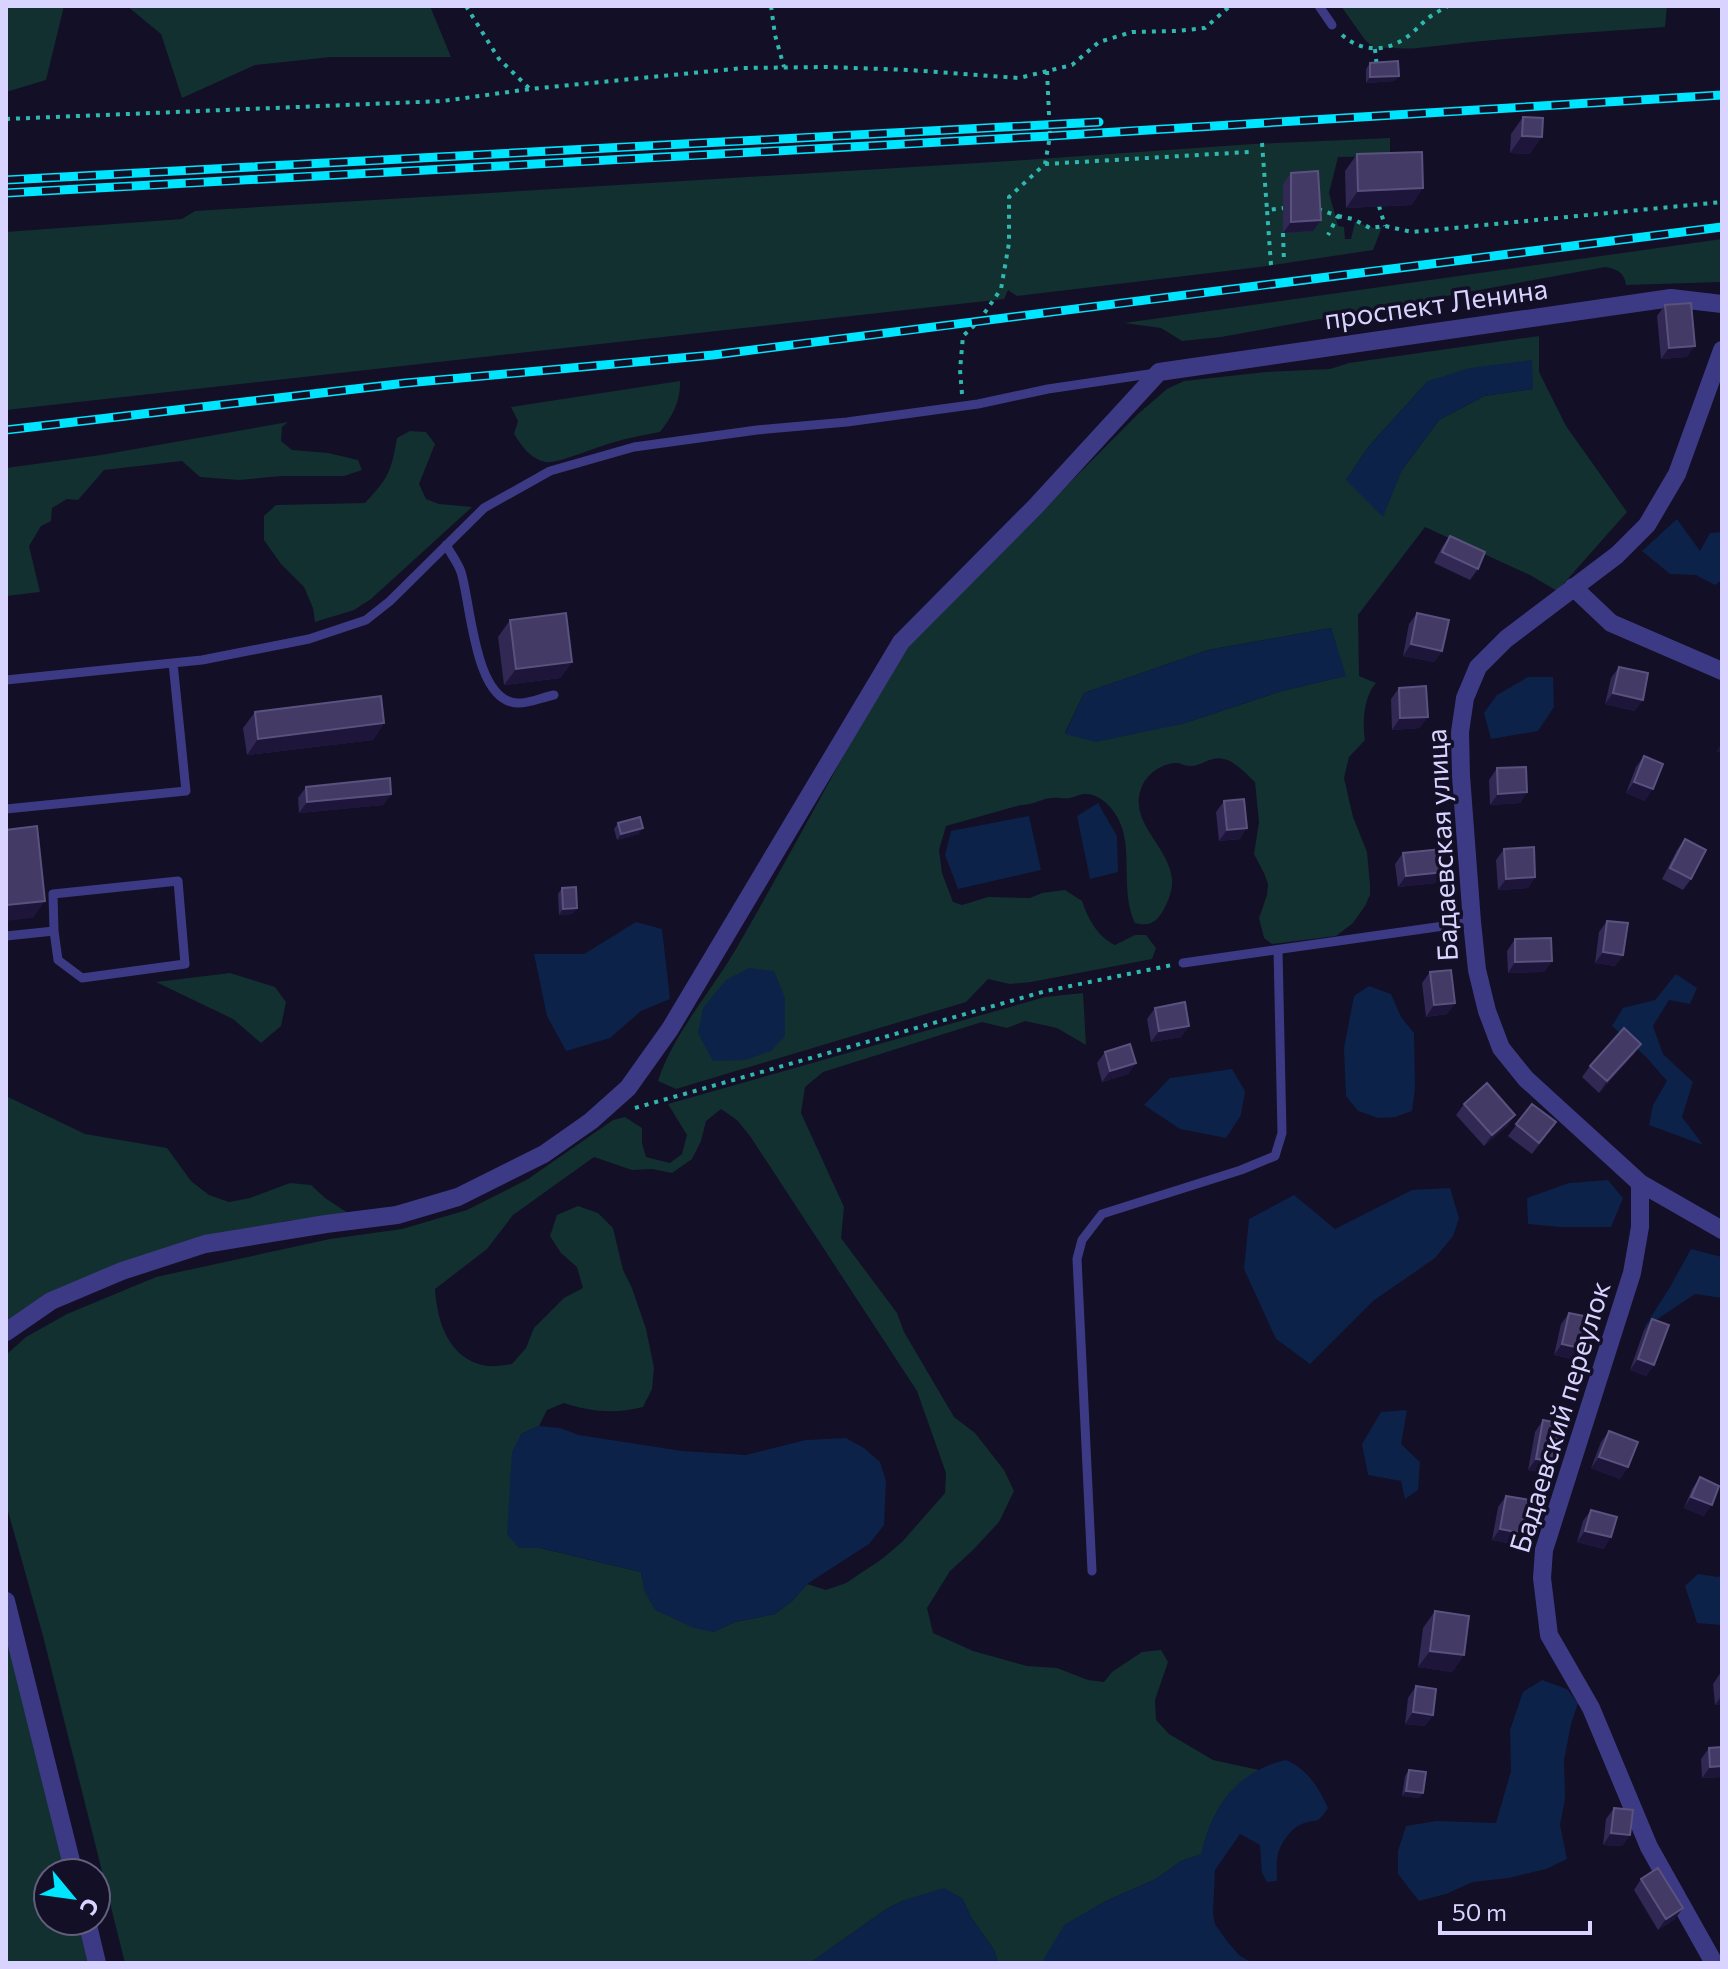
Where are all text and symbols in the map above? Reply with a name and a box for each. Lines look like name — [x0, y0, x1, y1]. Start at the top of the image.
street label: проспект Ленина — [1322, 270, 1550, 336]
street label: Бадаевская улица — [1418, 728, 1464, 962]
street label: Бадаевский переулок — [1502, 1277, 1617, 1556]
north arrow — [32, 1857, 112, 1937]
scale bar — [1440, 1885, 1590, 1935]
text: С — [74, 1894, 105, 1920]
text: 50 m — [1452, 1897, 1507, 1926]

